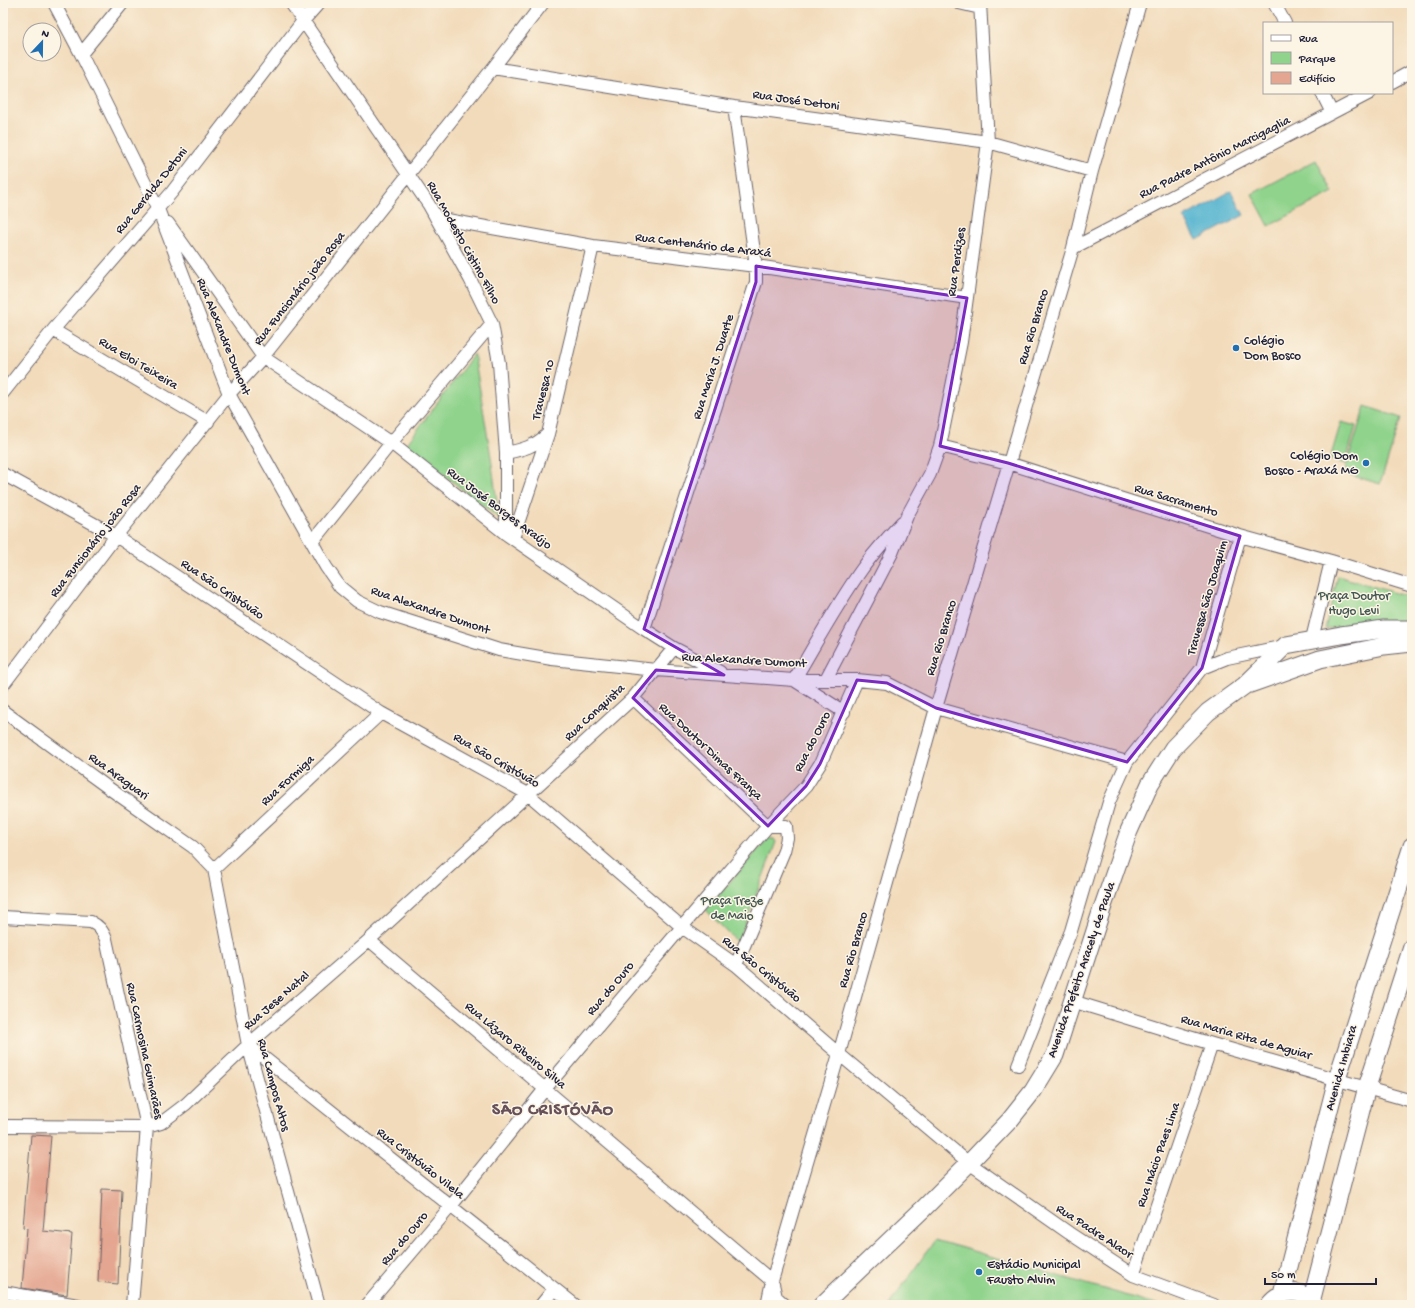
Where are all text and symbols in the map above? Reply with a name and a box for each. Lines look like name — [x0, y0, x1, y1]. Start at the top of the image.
north arrow — [22, 22, 62, 62]
legend — [1263, 22, 1393, 94]
text: N — [39, 28, 51, 41]
text: Rua — [1299, 33, 1318, 47]
text: Parque — [1298, 53, 1336, 67]
text: Edifício — [1299, 73, 1335, 87]
street label: Rua José Detoni — [752, 87, 841, 115]
street label: Rua Padre Antônio Marcigaglia — [1137, 113, 1294, 203]
street label: Rua Geralda Detoni — [113, 145, 192, 237]
street label: Rua Modesto Cistino Filho — [423, 179, 503, 307]
street label: Rua Perdizes — [945, 225, 969, 297]
street label: Rua Funcionário joão Rosa — [251, 229, 349, 349]
street label: Rua Centenário de Araxá — [634, 230, 773, 262]
street label: Rua Alexandre Dumont — [193, 276, 254, 399]
street label: Rua Rio Branco — [1015, 287, 1053, 367]
street label: Rua Maria J. Duarte — [690, 312, 738, 421]
place label: Colégio Dom Bosco — [1243, 334, 1301, 364]
street label: Rua Eloi Teixeira — [96, 335, 181, 394]
marker: Colégio Dom Bosco — [1231, 343, 1241, 353]
street label: Travessa 10 — [529, 358, 559, 423]
place label: Colégio Dom Bosco - Araxá MG — [1264, 449, 1359, 479]
marker: Colégio Dom Bosco - Araxá MG — [1361, 458, 1371, 468]
street label: Rua José Borges Araújo — [444, 465, 555, 554]
street label: Rua Funcionário joão Rosa — [47, 481, 145, 601]
street label: Rua Sacramento — [1132, 481, 1220, 521]
street label: Travessa São Joaquim — [1184, 539, 1232, 658]
street label: Rua São Cristóvão — [177, 557, 267, 624]
street label: Rua Alexandre Dumont — [369, 584, 493, 639]
park label: Praça Doutor Hugo Levi — [1317, 589, 1391, 619]
street label: Rua Rio Branco — [923, 598, 961, 678]
street label: Rua Alexandre Dumont — [681, 650, 808, 672]
street label: Rua Conquista — [562, 681, 629, 745]
street label: Rua Doutor Dimas França — [655, 700, 765, 804]
street label: Rua do Ouro — [791, 709, 835, 775]
street label: Rua São Cristóvão — [450, 730, 542, 792]
street label: Rua Araguari — [85, 750, 151, 804]
street label: Rua Formiga — [258, 752, 319, 810]
street label: Avenida Prefeito Aracely de Paula — [1045, 879, 1119, 1060]
park label: Praça Treze de Maio — [700, 894, 764, 924]
street label: Rua Rio Branco — [836, 910, 872, 990]
street label: Rua São Cristóvão — [718, 934, 804, 1007]
street label: Rua do Ouro — [584, 959, 638, 1019]
street label: Rua Jese Natal — [241, 968, 313, 1034]
street label: Rua Carmosina Guimarães — [122, 981, 166, 1122]
street label: Rua Lázaro Ribeiro Silva — [461, 999, 569, 1093]
street label: Rua Maria Rita de Aguiar — [1179, 1012, 1315, 1064]
street label: Avenida Imbiara — [1323, 1023, 1362, 1112]
street label: Rua Campos Altos — [253, 1037, 293, 1134]
street label: Rua Inácio Paes Lima — [1134, 1100, 1184, 1209]
district label: SÃO CRISTÓVÃO — [492, 1101, 614, 1121]
street label: Rua Cristóvão Vilela — [373, 1125, 467, 1203]
street label: Rua Padre Alaor — [1053, 1202, 1136, 1263]
street label: Rua do Ouro — [378, 1209, 432, 1269]
place label: Estádio Municipal Fausto Alvim — [986, 1258, 1081, 1288]
scale bar — [1265, 1260, 1376, 1286]
marker: Estádio Municipal Fausto Alvim — [974, 1267, 984, 1277]
text: 50 m — [1271, 1269, 1296, 1283]

